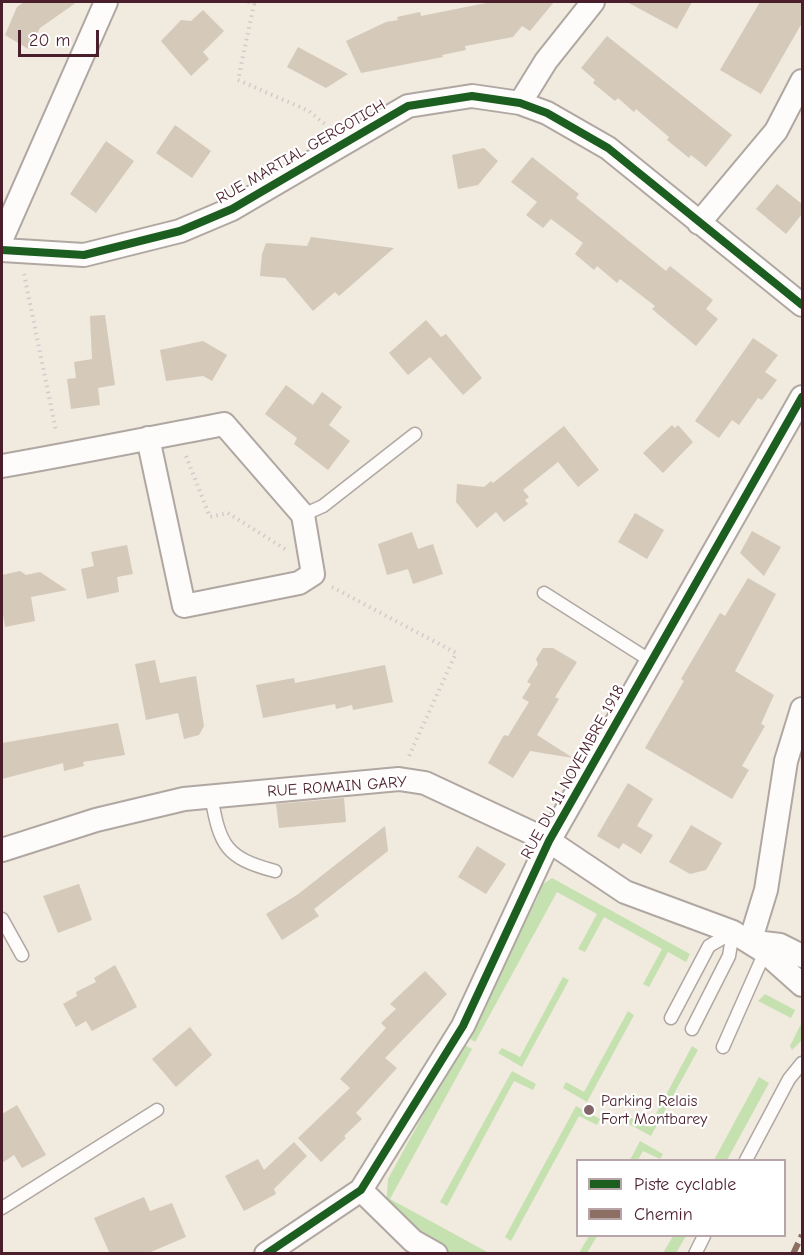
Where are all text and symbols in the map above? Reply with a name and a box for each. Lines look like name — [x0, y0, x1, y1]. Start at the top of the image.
scale bar — [21, 18, 102, 56]
text: 20 m — [29, 30, 70, 51]
street label: RUE MARTIAL GERGOTICH — [213, 96, 389, 208]
street label: RUE DU 11 NOVEMBRE 1918 — [517, 682, 629, 862]
street label: RUE ROMAIN GARY — [267, 773, 407, 801]
place label: Parking Relais Fort Montbarey — [601, 1091, 707, 1129]
marker: Parking Relais Fort Montbarey — [582, 1103, 596, 1117]
legend — [576, 1159, 786, 1237]
text: Piste cyclable — [634, 1174, 736, 1195]
text: Chemin — [634, 1204, 693, 1225]

